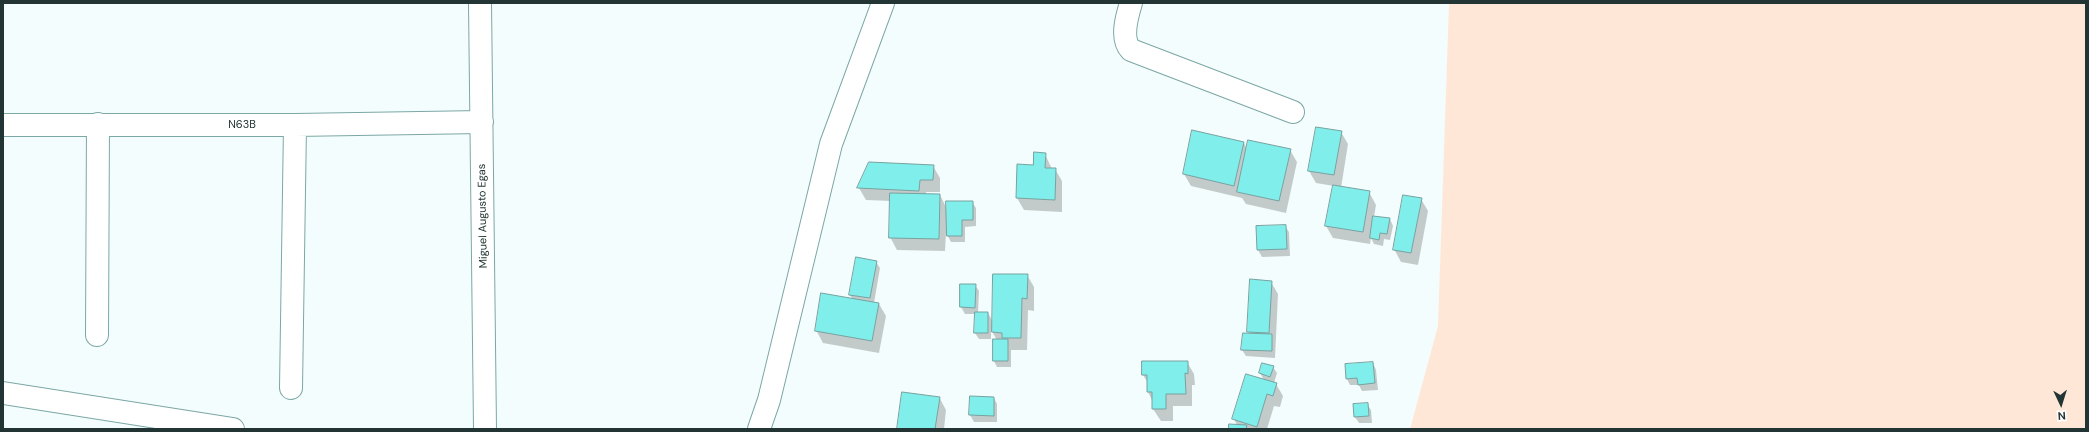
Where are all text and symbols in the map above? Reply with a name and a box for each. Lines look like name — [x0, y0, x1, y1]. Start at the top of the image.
street label: N63B — [228, 118, 256, 132]
street label: Miguel Augusto Egas — [475, 164, 491, 268]
north arrow — [2041, 384, 2081, 424]
text: N — [2057, 409, 2066, 423]

